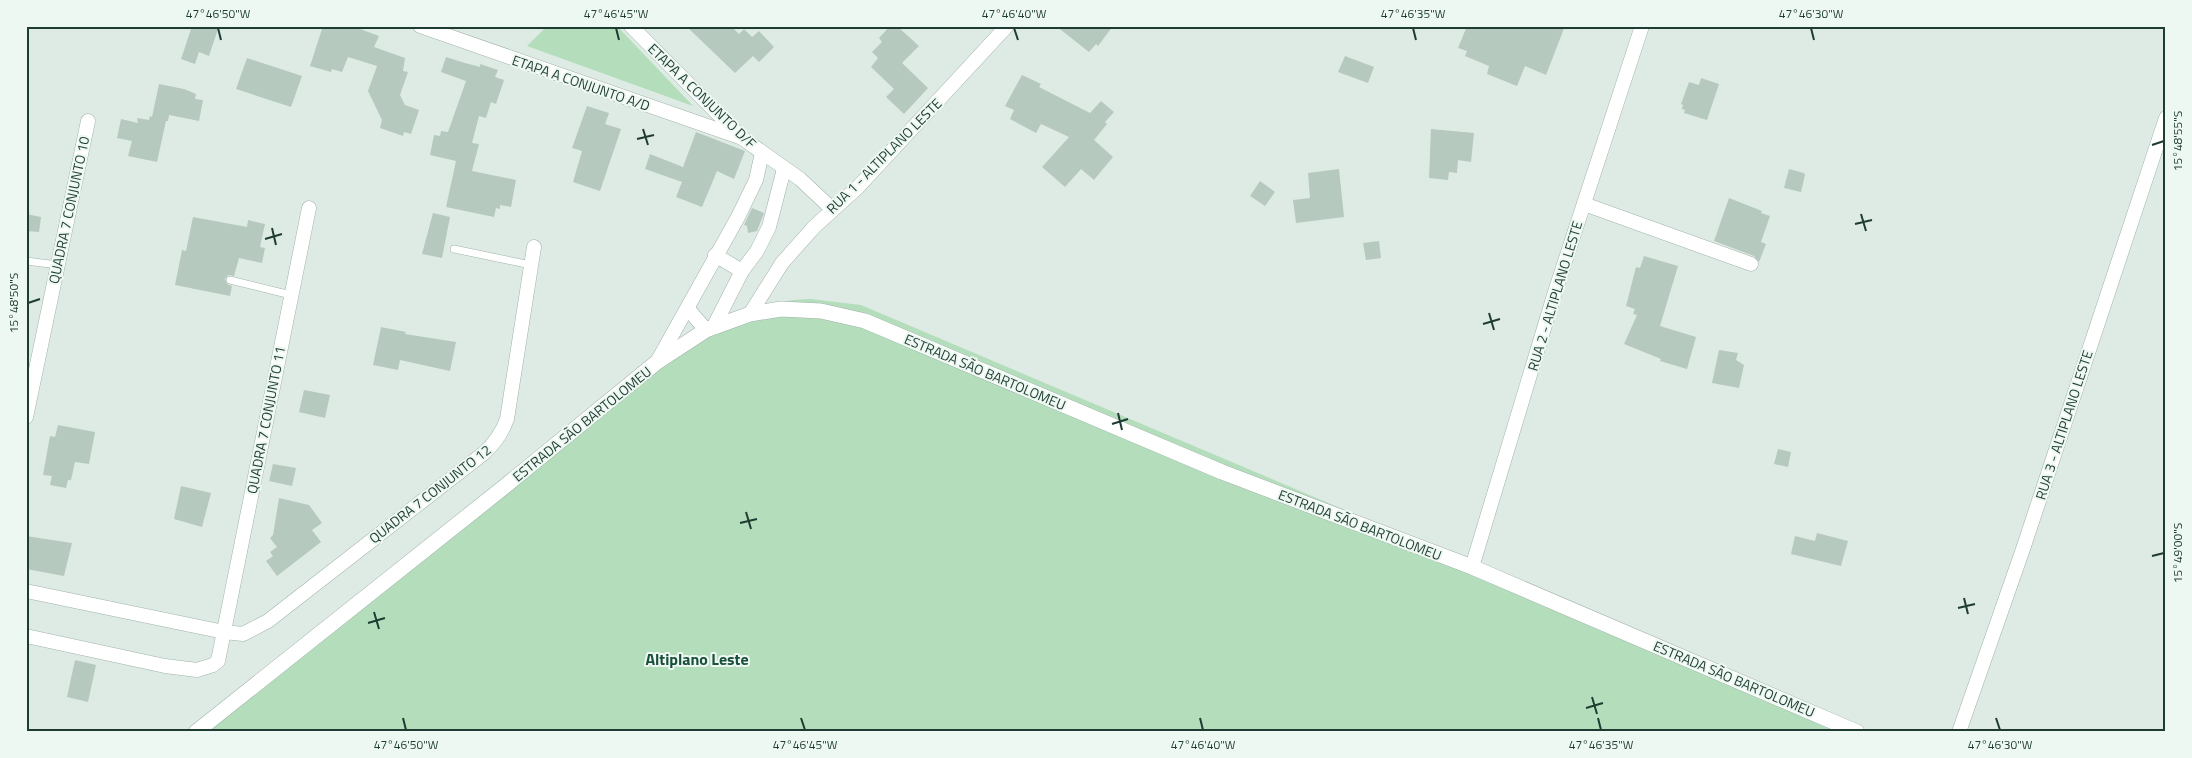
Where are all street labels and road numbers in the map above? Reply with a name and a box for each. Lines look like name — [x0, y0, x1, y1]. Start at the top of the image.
street label: ETAPA A CONJUNTO D/F — [643, 38, 761, 153]
street label: ETAPA A CONJUNTO A/D — [509, 49, 653, 116]
street label: RUA 1 - ALTIPLANO LESTE — [821, 93, 946, 218]
street label: QUADRA 7 CONJUNTO 10 — [43, 134, 94, 285]
street label: RUA 2 - ALTIPLANO LESTE — [1522, 218, 1587, 373]
street label: ESTRADA SÃO BARTOLOMEU — [901, 328, 1069, 415]
street label: QUADRA 7 CONJUNTO 11 — [241, 344, 290, 496]
street label: RUA 3 - ALTIPLANO LESTE — [2029, 347, 2098, 502]
street label: ESTRADA SÃO BARTOLOMEU — [508, 361, 656, 486]
street label: QUADRA 7 CONJUNTO 12 — [364, 439, 495, 548]
street label: ESTRADA SÃO BARTOLOMEU — [1275, 484, 1445, 565]
street label: ESTRADA SÃO BARTOLOMEU — [1650, 635, 1818, 722]

